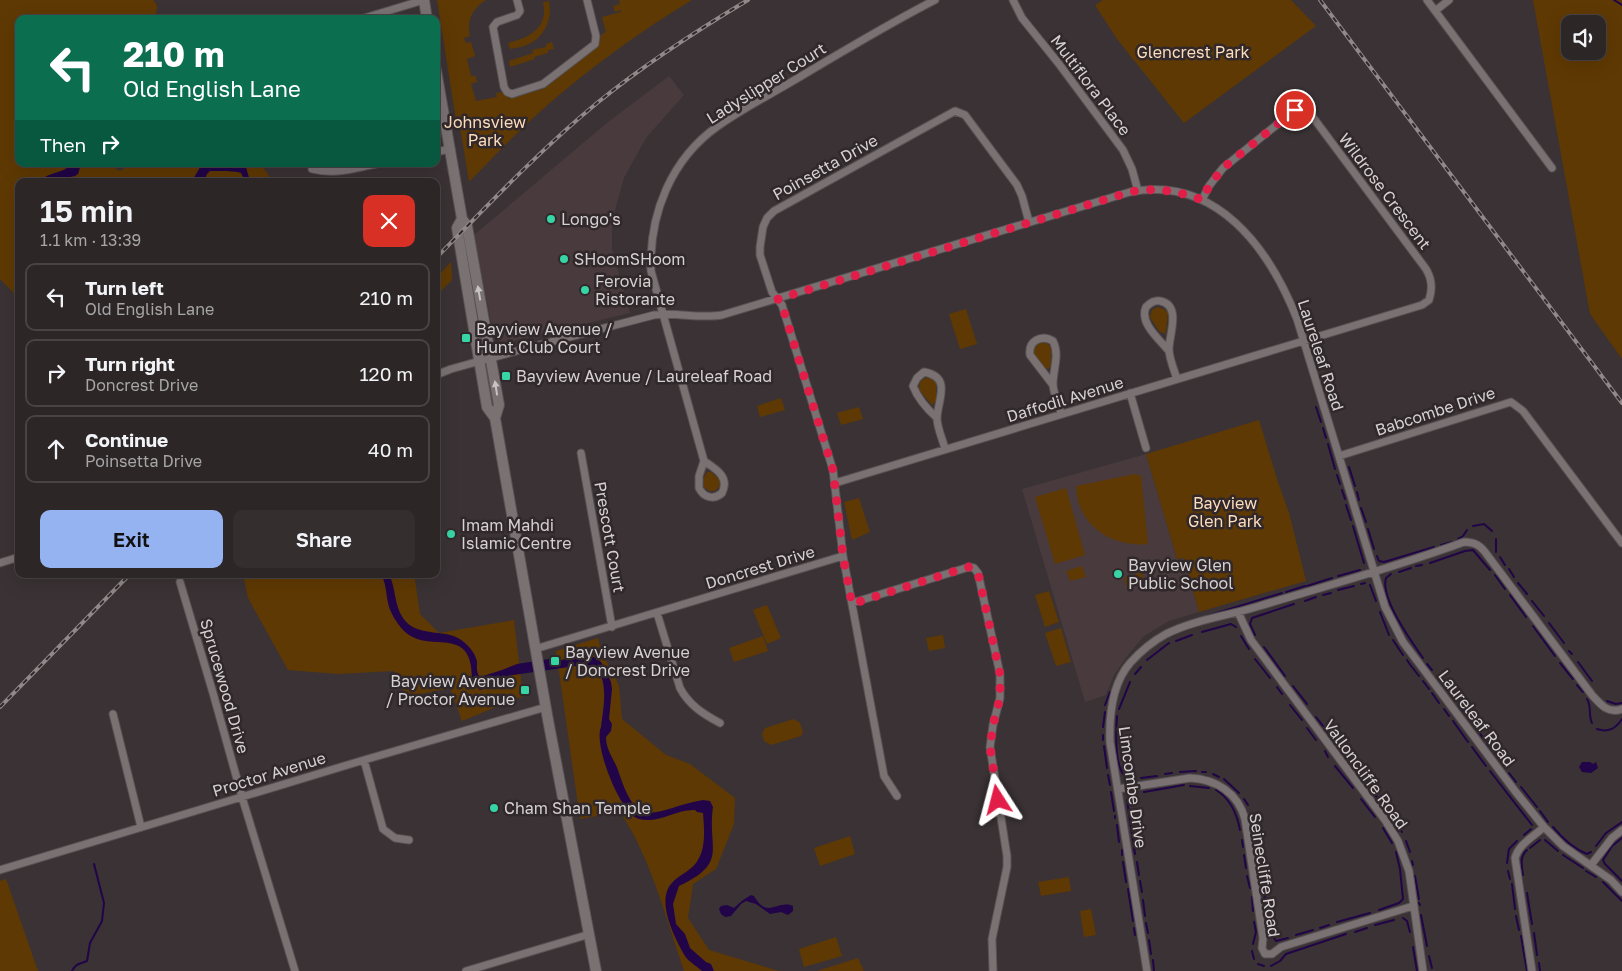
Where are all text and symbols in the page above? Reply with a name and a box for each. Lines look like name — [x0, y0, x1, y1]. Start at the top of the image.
map controls — [1561, 15, 1606, 60]
button: sound — [1561, 15, 1606, 60]
street label: Multiflora Place — [1047, 31, 1135, 139]
text: 210 m — [123, 33, 225, 75]
icon: left — [40, 35, 105, 100]
street label: Ladyslipper Court — [702, 38, 830, 128]
park label: Glencrest Park — [1137, 42, 1249, 62]
text: Old English Lane — [123, 75, 301, 102]
pin — [1274, 89, 1316, 131]
icon: arrive — [1281, 96, 1309, 124]
park label: Johnsview Park — [444, 112, 526, 150]
street label: Wildrose Crescent — [1335, 129, 1435, 253]
icon: right — [96, 130, 124, 158]
street label: Poinsetta Drive — [769, 130, 881, 204]
text: Then — [40, 133, 86, 156]
text: 15 min — [40, 193, 133, 229]
button: close — [363, 195, 415, 247]
place label: Longo's — [561, 209, 621, 229]
marker: Longo's — [545, 213, 557, 225]
text: 1.1 km · 13:39 — [40, 230, 141, 250]
place label: SHoomSHoom — [574, 249, 686, 269]
marker: SHoomSHoom — [558, 253, 570, 265]
place label: Ferovia Ristorante — [595, 271, 675, 309]
text: Turn left — [85, 276, 164, 299]
icon: left — [42, 283, 70, 311]
marker: Ferovia Ristorante — [579, 284, 591, 296]
one-way arrow — [474, 285, 482, 301]
text: 210 m — [359, 286, 413, 309]
street label: Laureleaf Road — [1294, 297, 1348, 413]
text: Old English Lane — [85, 299, 214, 319]
place label: Bayview Avenue / Hunt Club Court — [476, 319, 613, 357]
marker: Bayview Avenue / Hunt Club Court — [460, 332, 472, 344]
text: Turn right — [85, 352, 175, 375]
icon: right — [42, 359, 70, 387]
text: 120 m — [359, 362, 413, 385]
place label: Bayview Avenue / Laureleaf Road — [516, 366, 772, 386]
marker: Bayview Avenue / Laureleaf Road — [500, 370, 512, 382]
street label: Daffodil Avenue — [1004, 372, 1126, 426]
text: Doncrest Drive — [85, 375, 198, 395]
one-way arrow — [492, 380, 500, 396]
street label: Babcombe Drive — [1373, 382, 1497, 440]
text: Continue — [85, 428, 168, 451]
icon: ahead — [42, 435, 70, 463]
text: 40 m — [368, 438, 413, 461]
text: Poinsetta Drive — [85, 451, 202, 471]
street label: Prescott Court — [590, 480, 630, 594]
park label: Bayview Glen Park — [1188, 493, 1262, 531]
button: Exit — [40, 510, 223, 568]
button: Share — [233, 510, 415, 568]
place label: Imam Mahdi Islamic Centre — [461, 515, 571, 553]
marker: Imam Mahdi Islamic Centre — [445, 528, 457, 540]
street label: Doncrest Drive — [703, 541, 817, 593]
place label: Bayview Glen Public School — [1128, 555, 1233, 593]
marker: Bayview Glen Public School — [1112, 568, 1124, 580]
street label: Sprucewood Drive — [196, 616, 254, 756]
place label: Bayview Avenue / Doncrest Drive — [565, 642, 690, 680]
marker: Bayview Avenue / Doncrest Drive — [549, 655, 561, 667]
street label: Laureleaf Road — [1434, 666, 1520, 770]
place label: Bayview Avenue / Proctor Avenue — [386, 671, 515, 709]
marker: Bayview Avenue / Proctor Avenue — [519, 684, 531, 696]
street label: Valloncliffe Road — [1320, 715, 1412, 833]
street label: Limcombe Drive — [1115, 725, 1151, 849]
street label: Proctor Avenue — [210, 747, 328, 801]
position arrow — [971, 773, 1023, 825]
place label: Cham Shan Temple — [504, 798, 651, 818]
marker: Cham Shan Temple — [488, 802, 500, 814]
street label: Seinecliffe Road — [1245, 812, 1285, 938]

